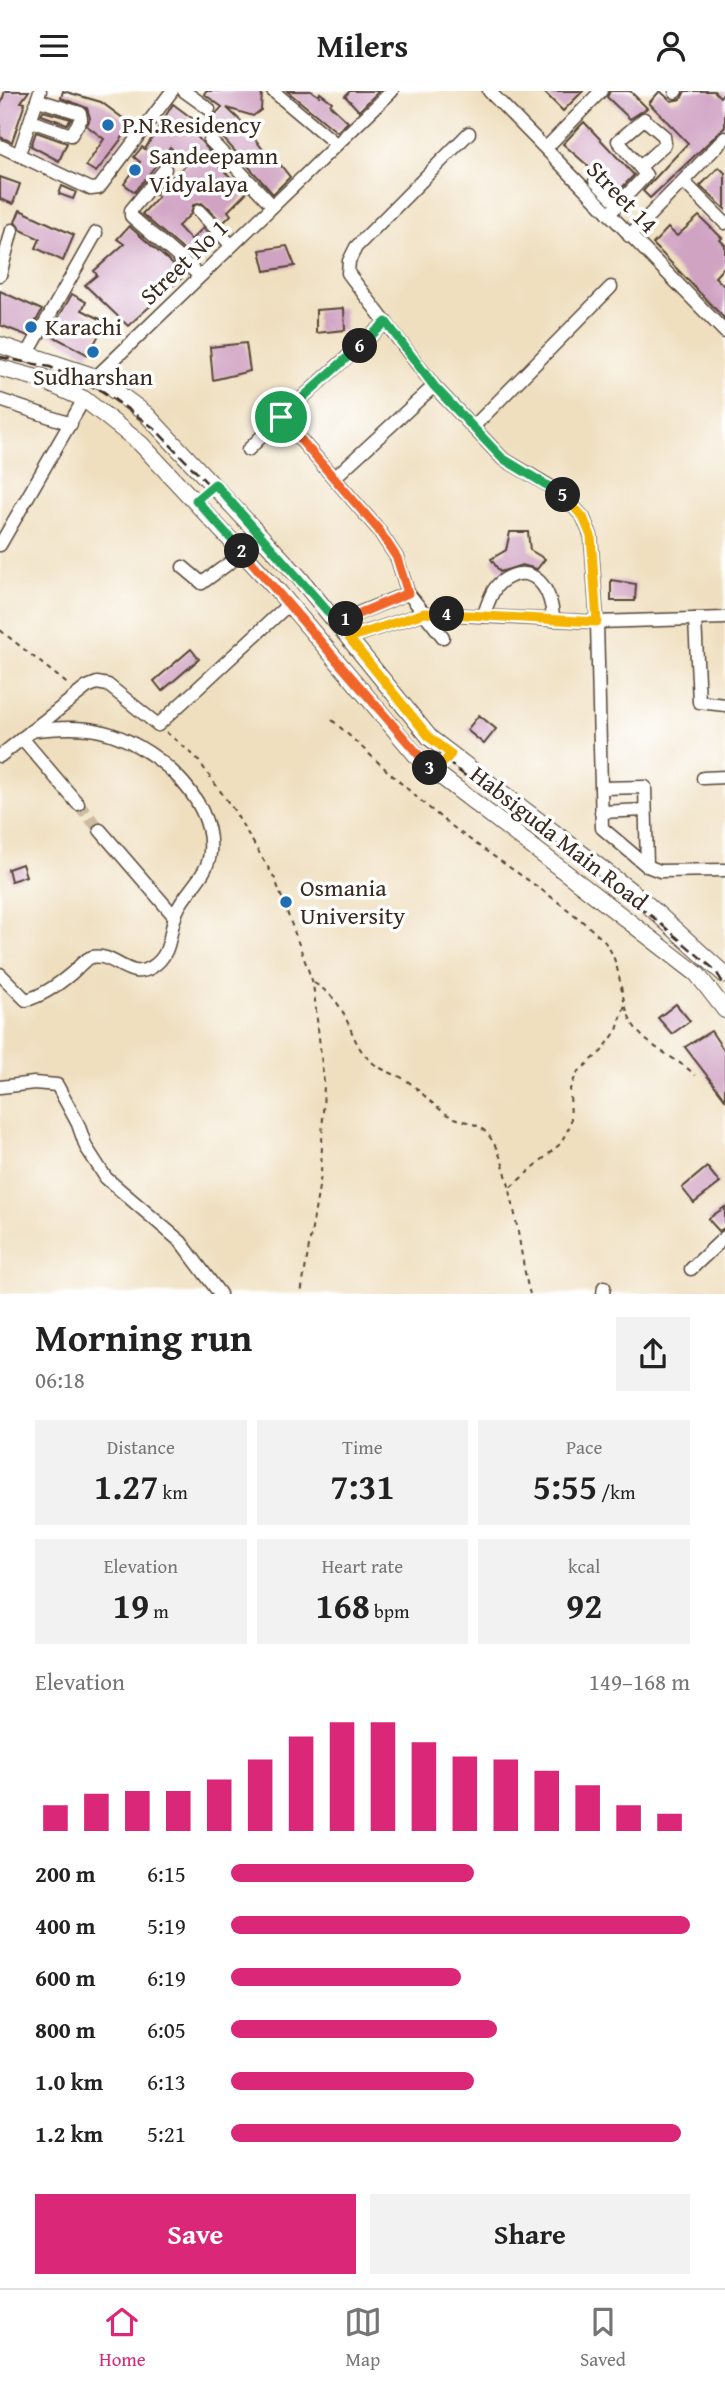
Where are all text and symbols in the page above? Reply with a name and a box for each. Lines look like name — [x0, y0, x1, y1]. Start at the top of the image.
text: Milers — [317, 22, 408, 69]
icon: menu — [35, 27, 73, 65]
icon: person — [652, 27, 690, 65]
place label: P.N.Residency — [122, 107, 261, 142]
marker: P.N.Residency — [100, 117, 116, 133]
place label: Sandeepamn Vidyalaya — [149, 138, 279, 201]
street label: Street 14 — [579, 152, 666, 241]
marker: Sandeepamn Vidyalaya — [127, 162, 143, 178]
street label: Street No 1 — [132, 211, 236, 313]
place label: Karachi — [45, 309, 122, 344]
marker: Karachi — [23, 319, 39, 335]
pin: 6 — [342, 329, 378, 363]
text: 6 — [355, 331, 364, 359]
marker: Sudharshan — [85, 344, 101, 360]
place label: Sudharshan — [33, 359, 154, 394]
pin — [251, 387, 311, 447]
icon: arrive — [262, 398, 300, 436]
pin: 5 — [546, 477, 580, 513]
text: 5 — [558, 480, 567, 508]
pin: 2 — [224, 533, 260, 568]
text: 2 — [237, 536, 246, 564]
pin: 4 — [430, 596, 464, 631]
text: 4 — [442, 599, 451, 627]
pin: 1 — [328, 601, 364, 637]
text: 1 — [341, 604, 350, 632]
pin: 3 — [412, 751, 448, 785]
text: 3 — [425, 753, 434, 781]
street label: Habsiguda Main Road — [463, 757, 656, 918]
place label: Osmania University — [300, 870, 405, 933]
marker: Osmania University — [278, 894, 294, 910]
text: Morning run — [35, 1309, 252, 1365]
button: share — [616, 1317, 690, 1391]
text: 06:18 — [35, 1363, 85, 1396]
text: Distance — [107, 1433, 175, 1461]
text: Time — [342, 1433, 383, 1461]
text: Pace — [566, 1433, 602, 1461]
text: 1.27 — [94, 1461, 158, 1512]
text: 7:31 — [330, 1461, 395, 1512]
text: 5:55 — [533, 1461, 597, 1512]
text: km — [158, 1478, 188, 1506]
text: /km — [597, 1478, 635, 1506]
text: Elevation — [104, 1552, 178, 1580]
text: Heart rate — [322, 1552, 403, 1580]
text: kcal — [568, 1552, 600, 1580]
text: 19 — [113, 1580, 149, 1631]
text: 168 — [315, 1580, 370, 1631]
text: 92 — [566, 1580, 602, 1631]
text: m — [149, 1597, 169, 1625]
text: bpm — [370, 1597, 410, 1625]
text: Elevation — [35, 1665, 125, 1698]
text: 149–168 m — [589, 1665, 690, 1698]
text: 200 m — [35, 1857, 96, 1890]
text: 6:15 — [147, 1857, 186, 1890]
text: 400 m — [35, 1909, 96, 1942]
text: 5:19 — [147, 1909, 186, 1942]
text: 600 m — [35, 1961, 96, 1994]
text: 6:19 — [147, 1961, 186, 1994]
text: 800 m — [35, 2013, 96, 2046]
text: 6:05 — [147, 2013, 186, 2046]
text: 1.0 km — [35, 2065, 103, 2098]
text: 6:13 — [147, 2065, 186, 2098]
text: 1.2 km — [35, 2117, 103, 2150]
text: 5:21 — [147, 2117, 186, 2150]
button: Save — [35, 2194, 356, 2274]
button: Share — [370, 2194, 690, 2274]
tab: Home — [99, 2303, 146, 2373]
tab: Map — [344, 2303, 382, 2373]
tab: Saved — [580, 2303, 626, 2373]

